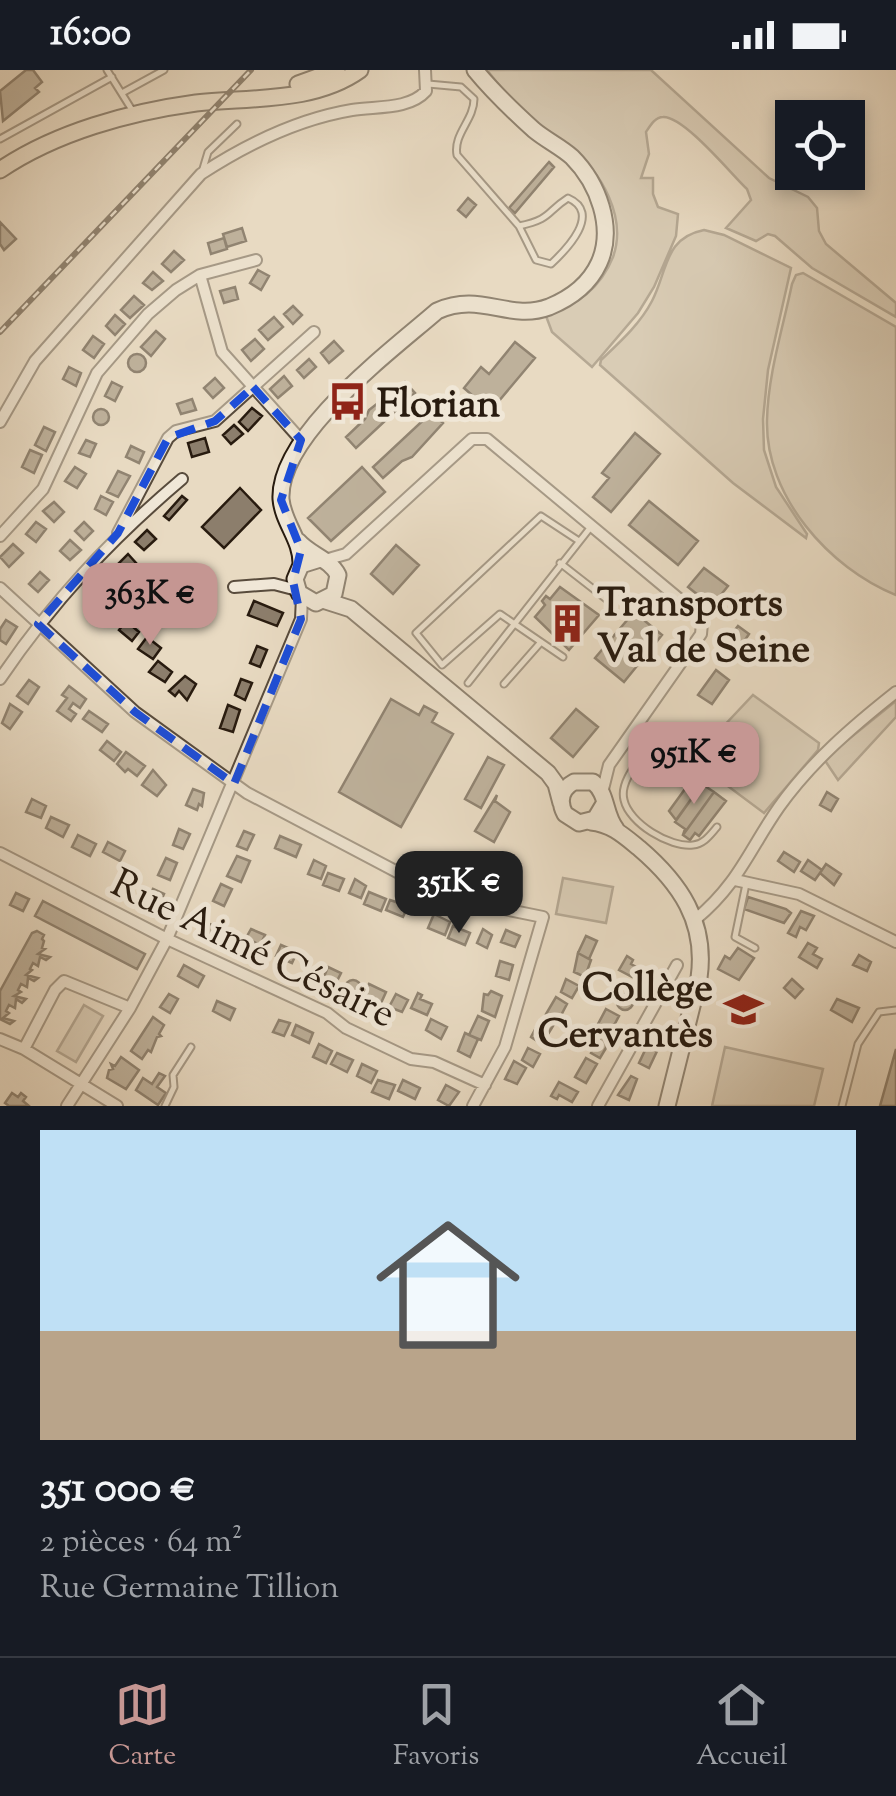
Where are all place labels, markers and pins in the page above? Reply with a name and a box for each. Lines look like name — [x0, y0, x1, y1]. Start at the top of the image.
place label: Florian — [377, 378, 501, 435]
bus stop icon: Florian — [326, 381, 368, 423]
pin: 363K € — [69, 563, 231, 648]
place label: Transports Val de Seine — [597, 577, 810, 680]
building icon: Transports Val de Seine — [546, 603, 588, 645]
pin: 951K € — [613, 722, 775, 807]
pin: 351K € — [378, 851, 540, 936]
place label: Collège Cervantès — [538, 962, 713, 1065]
school or university icon: Collège Cervantès — [722, 988, 764, 1030]

